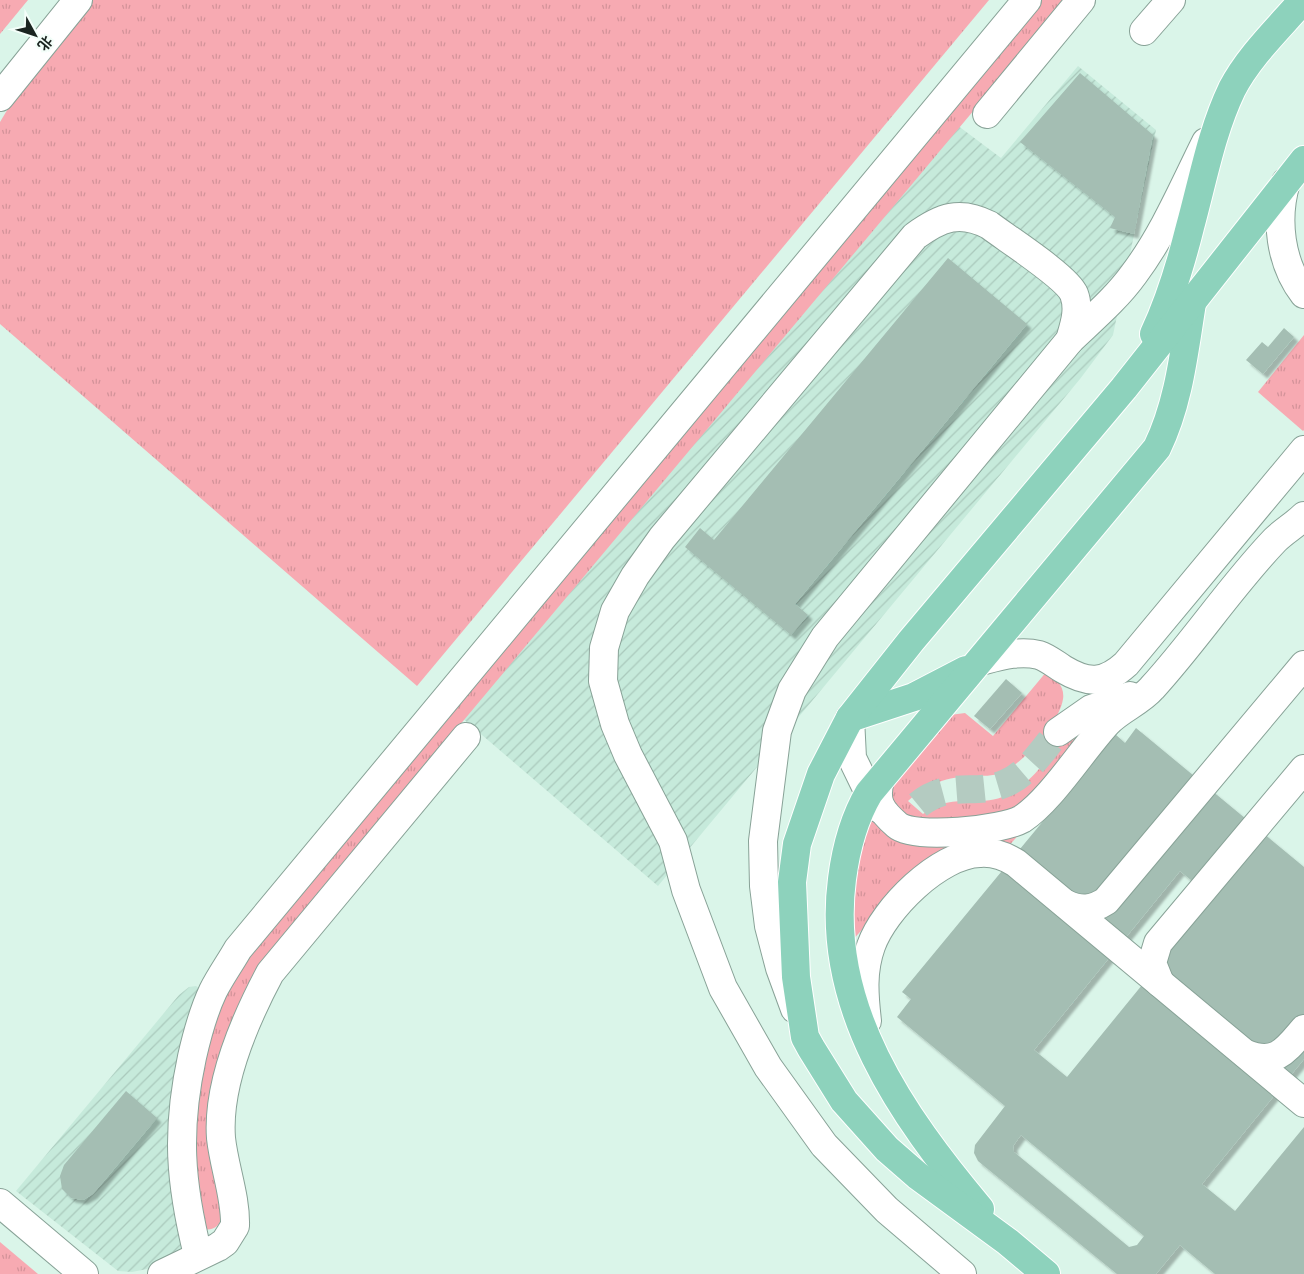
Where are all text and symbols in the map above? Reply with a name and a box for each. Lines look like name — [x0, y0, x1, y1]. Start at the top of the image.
north arrow — [10, 10, 60, 60]
text: 北 — [34, 32, 56, 54]

